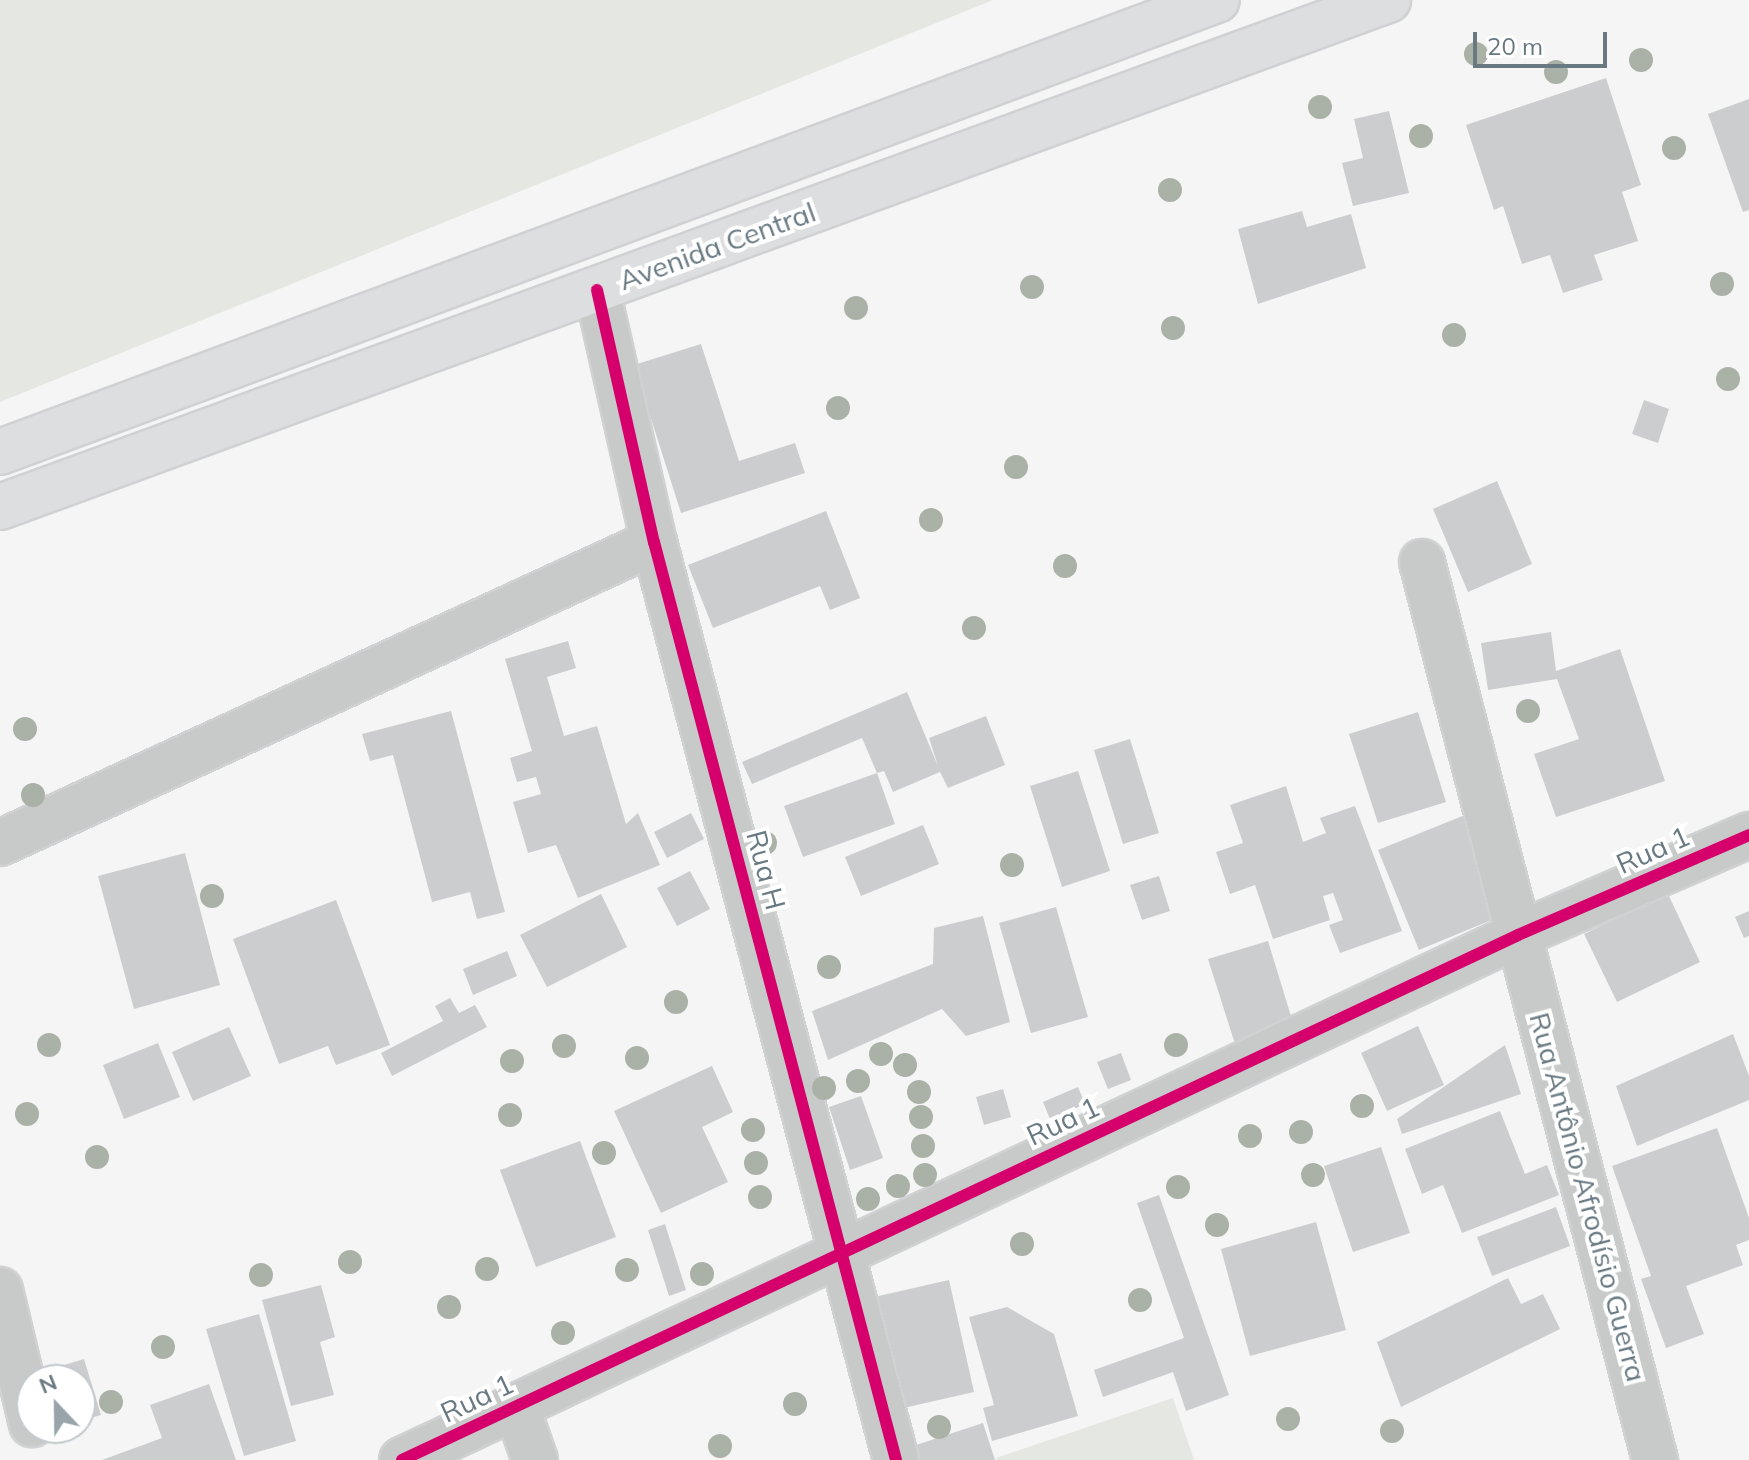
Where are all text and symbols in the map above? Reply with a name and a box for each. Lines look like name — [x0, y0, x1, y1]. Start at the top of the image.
scale bar — [1477, 16, 1611, 66]
text: 20 m — [1487, 31, 1543, 61]
street label: Avenida Central — [614, 195, 820, 297]
street label: Rua 1 — [1611, 819, 1695, 881]
street label: Rua H — [739, 826, 793, 914]
street label: Rua Antônio Afrodísio Guerra — [1523, 1009, 1653, 1385]
street label: Rua 1 — [1021, 1090, 1105, 1152]
north arrow — [16, 1364, 96, 1444]
street label: Rua 1 — [435, 1367, 519, 1429]
text: N — [35, 1368, 61, 1400]

